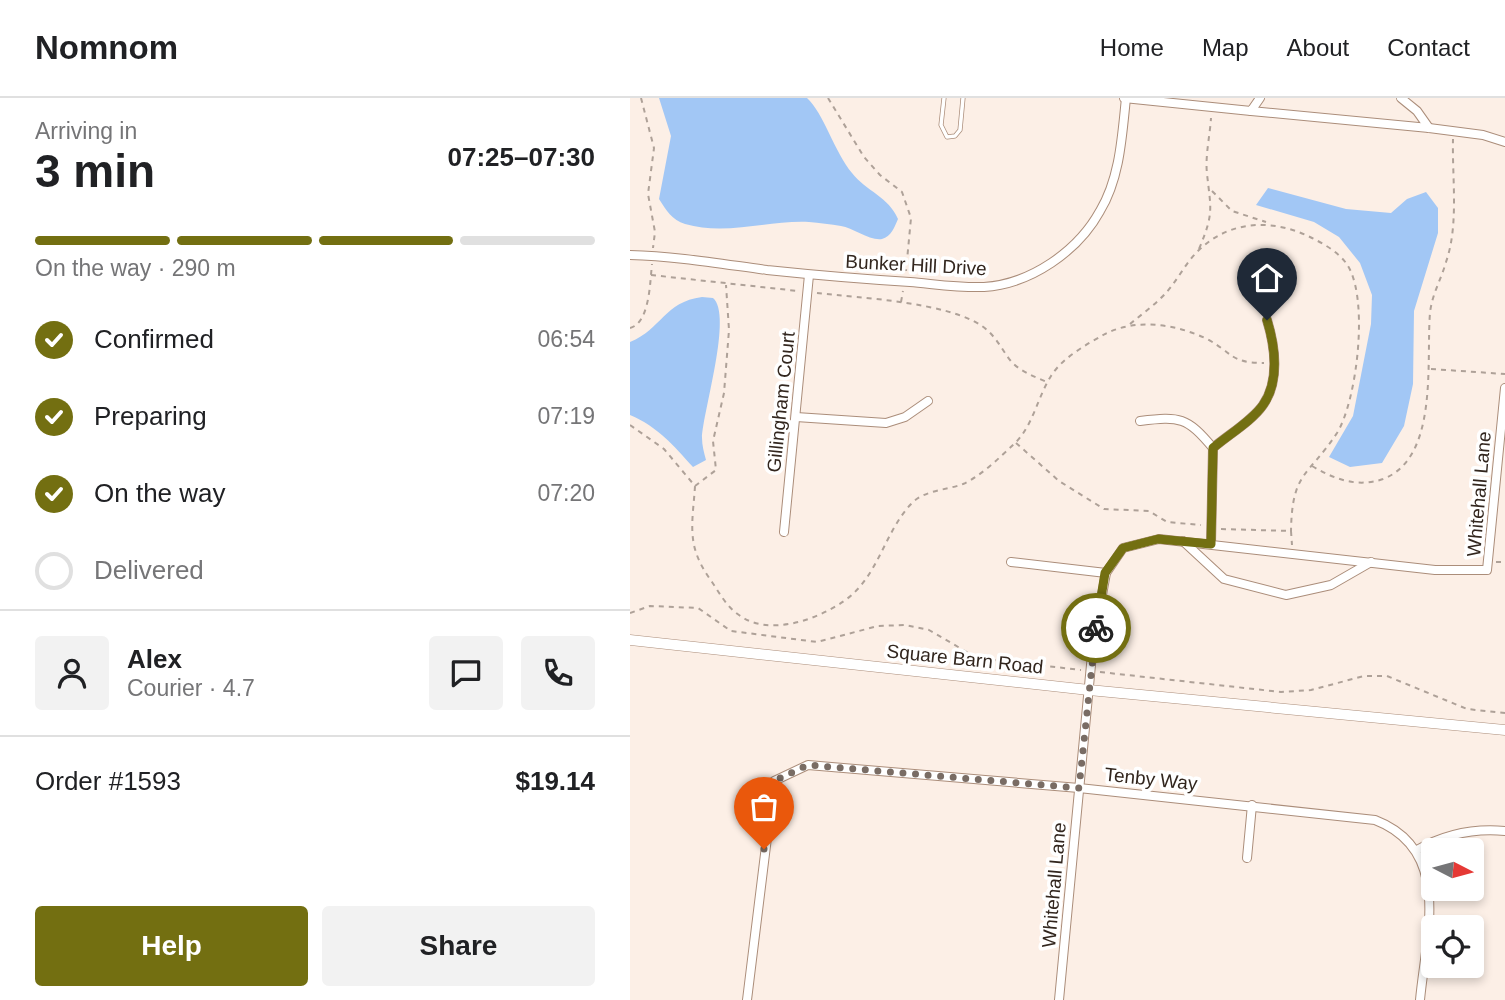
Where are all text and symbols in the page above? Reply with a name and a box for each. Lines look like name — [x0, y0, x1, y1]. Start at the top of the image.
text: Nomnom — [35, 29, 178, 66]
text: Home — [1100, 34, 1164, 61]
text: Map — [1202, 34, 1249, 61]
text: About — [1287, 34, 1349, 61]
text: Contact — [1387, 34, 1470, 61]
text: Arriving in — [35, 118, 137, 144]
text: 07:25–07:30 — [448, 142, 595, 172]
text: 3 min — [35, 145, 155, 197]
pin — [1237, 248, 1297, 320]
street label: Bunker Hill Drive — [845, 251, 987, 279]
text: On the way · 290 m — [35, 255, 236, 281]
icon: home — [1248, 259, 1286, 297]
icon: check — [35, 321, 73, 359]
text: Confirmed — [94, 324, 214, 354]
text: 06:54 — [537, 326, 595, 352]
street label: Gillingham Court — [763, 330, 799, 473]
icon: check — [35, 398, 73, 436]
text: Preparing — [94, 401, 207, 431]
text: 07:19 — [537, 403, 595, 429]
street label: Whitehall Lane — [1463, 430, 1495, 558]
icon: check — [35, 475, 73, 513]
text: On the way — [94, 478, 226, 508]
text: 07:20 — [537, 480, 595, 506]
text: Delivered — [94, 555, 204, 585]
courier — [1061, 593, 1131, 663]
icon: bike — [1077, 609, 1115, 647]
button: person — [35, 636, 109, 710]
button: chat — [429, 636, 503, 710]
button: phone — [521, 636, 595, 710]
street label: Square Barn Road — [886, 640, 1044, 678]
text: Alex — [127, 644, 182, 674]
text: Courier · 4.7 — [127, 675, 255, 701]
street label: Tenby Way — [1104, 764, 1199, 794]
text: Order #1593 — [35, 766, 181, 796]
text: $19.14 — [515, 766, 595, 796]
pin — [734, 777, 794, 849]
icon: bag — [745, 788, 783, 826]
street label: Whitehall Lane — [1038, 821, 1070, 949]
north arrow — [1421, 838, 1484, 901]
map controls — [1421, 838, 1484, 978]
button: Help — [35, 906, 308, 986]
button: Share — [322, 906, 595, 986]
button: locate — [1421, 915, 1484, 978]

